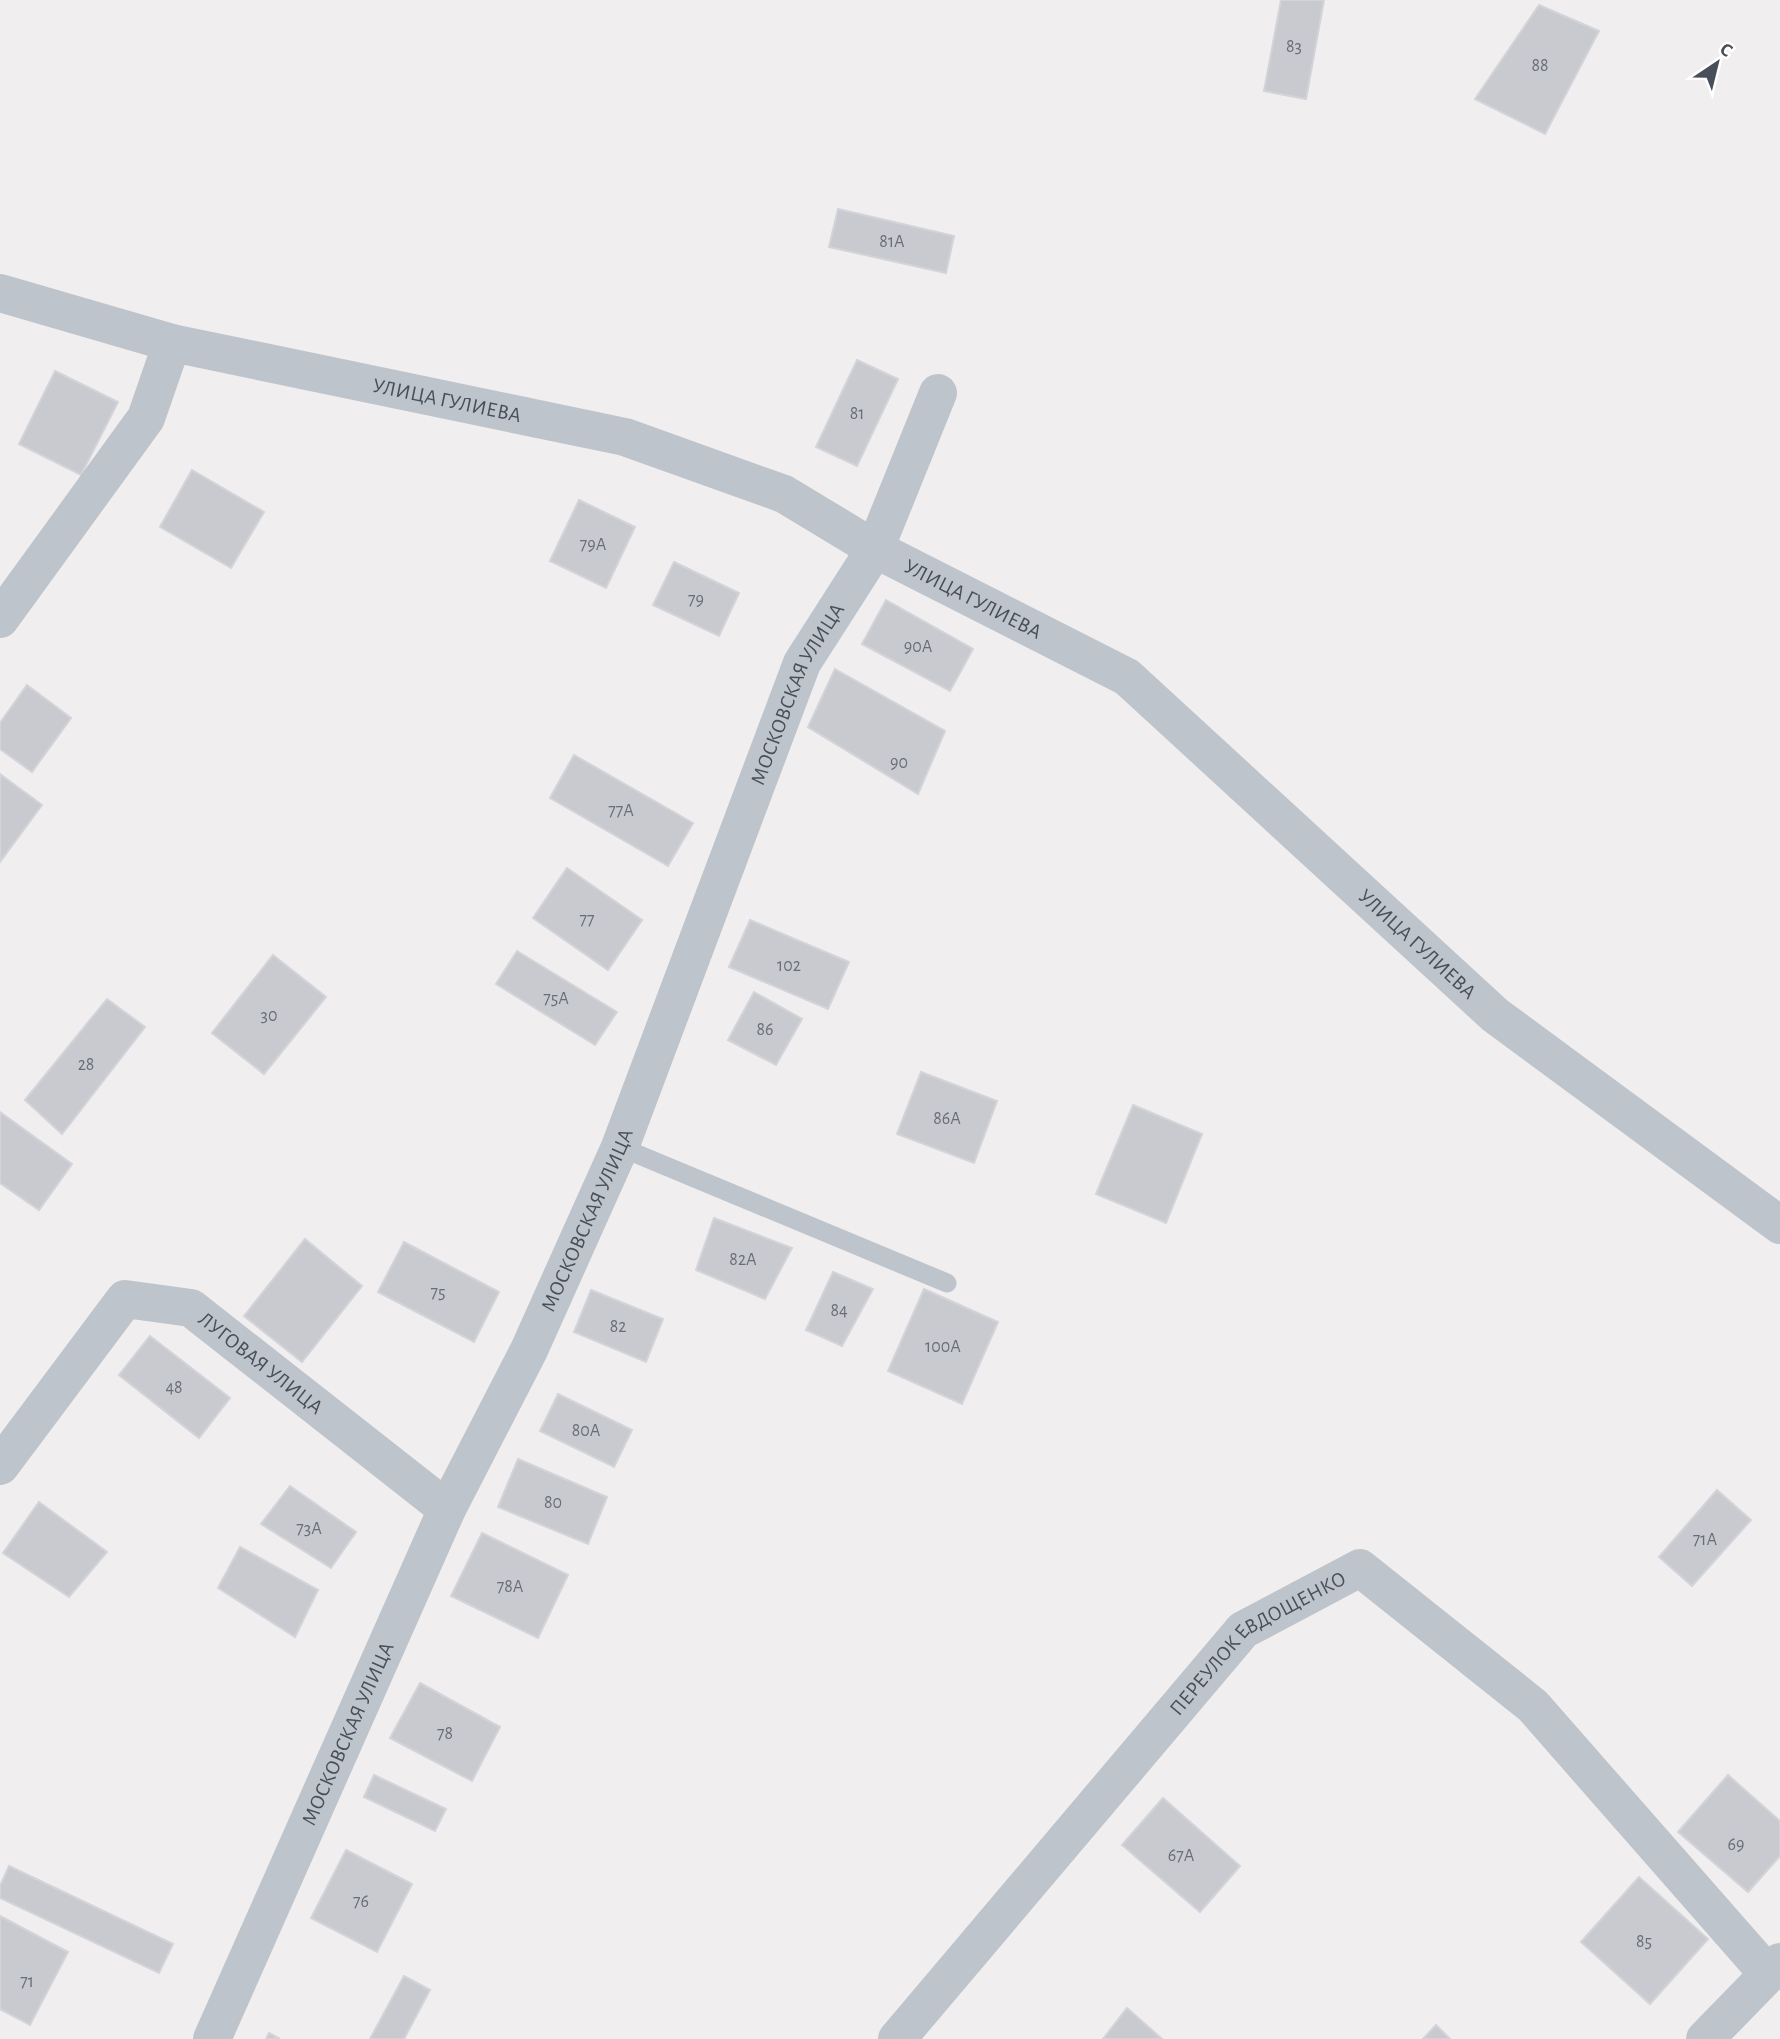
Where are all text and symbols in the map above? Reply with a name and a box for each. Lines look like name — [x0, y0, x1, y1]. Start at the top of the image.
north arrow — [1682, 28, 1752, 98]
house number: 83 — [1286, 38, 1302, 56]
text: С — [1716, 40, 1736, 61]
house number: 88 — [1531, 57, 1549, 75]
house number: 81А — [879, 233, 905, 251]
street label: УЛИЦА ГУЛИЕВА — [371, 375, 523, 426]
house number: 81 — [850, 405, 864, 423]
house number: 79А — [580, 536, 607, 554]
street label: УЛИЦА ГУЛИЕВА — [901, 556, 1045, 643]
house number: 79 — [688, 591, 704, 609]
street label: МОСКОВСКАЯ УЛИЦА — [747, 600, 848, 788]
house number: 90А — [904, 638, 933, 656]
house number: 90 — [890, 754, 908, 772]
house number: 77А — [608, 802, 634, 820]
street label: УЛИЦА ГУЛИЕВА — [1354, 885, 1480, 1003]
house number: 77 — [579, 911, 595, 929]
house number: 102 — [777, 957, 801, 975]
house number: 75А — [543, 990, 569, 1008]
house number: 30 — [261, 1007, 277, 1025]
house number: 86 — [757, 1021, 774, 1039]
house number: 28 — [78, 1056, 94, 1074]
house number: 86А — [933, 1110, 961, 1128]
street label: МОСКОВСКАЯ УЛИЦА — [538, 1126, 637, 1315]
house number: 82А — [729, 1251, 757, 1269]
house number: 75 — [430, 1284, 446, 1302]
house number: 84 — [830, 1302, 848, 1320]
street label: ЛУГОВАЯ УЛИЦА — [194, 1308, 327, 1418]
house number: 82 — [610, 1318, 626, 1336]
house number: 100А — [925, 1338, 961, 1356]
house number: 48 — [165, 1379, 183, 1397]
house number: 80А — [572, 1422, 601, 1440]
house number: 80 — [544, 1494, 562, 1512]
house number: 73А — [296, 1520, 322, 1538]
house number: 71А — [1693, 1531, 1718, 1549]
street label: ПЕРЕУЛОК ЕВДОЩЕНКО — [1166, 1568, 1349, 1719]
house number: 78А — [497, 1578, 524, 1596]
street label: МОСКОВСКАЯ УЛИЦА — [298, 1639, 398, 1829]
house number: 78 — [437, 1725, 453, 1743]
house number: 69 — [1728, 1836, 1744, 1854]
house number: 67А — [1168, 1847, 1195, 1865]
house number: 76 — [353, 1893, 369, 1911]
house number: 85 — [1636, 1933, 1652, 1951]
house number: 71 — [20, 1973, 34, 1991]

